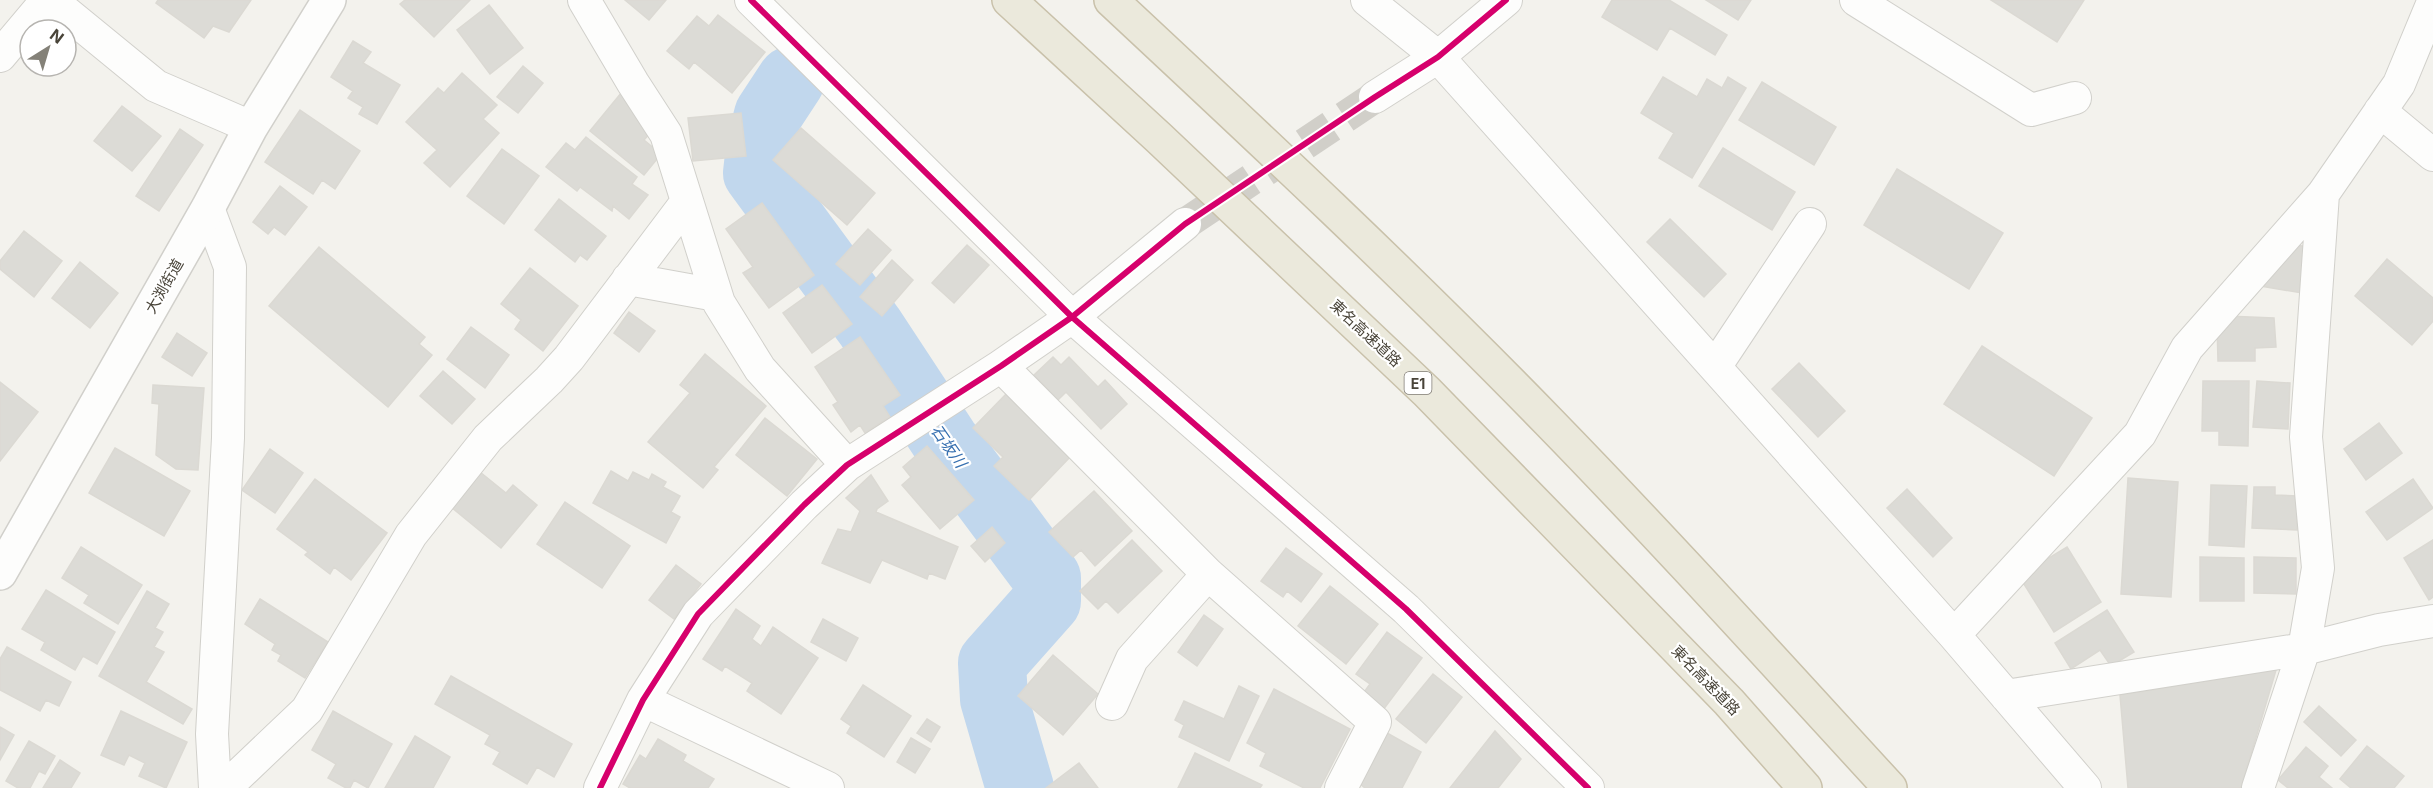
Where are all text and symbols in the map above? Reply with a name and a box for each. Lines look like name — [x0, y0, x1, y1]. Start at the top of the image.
north arrow — [18, 18, 78, 78]
text: N — [46, 24, 68, 48]
street label: 大渕街道 — [141, 255, 187, 317]
street label: 東名高速道路 — [1327, 295, 1405, 371]
road number: E1 — [1404, 372, 1432, 394]
water label: 石坂川 — [927, 421, 972, 473]
street label: 東名高速道路 — [1668, 641, 1744, 719]

